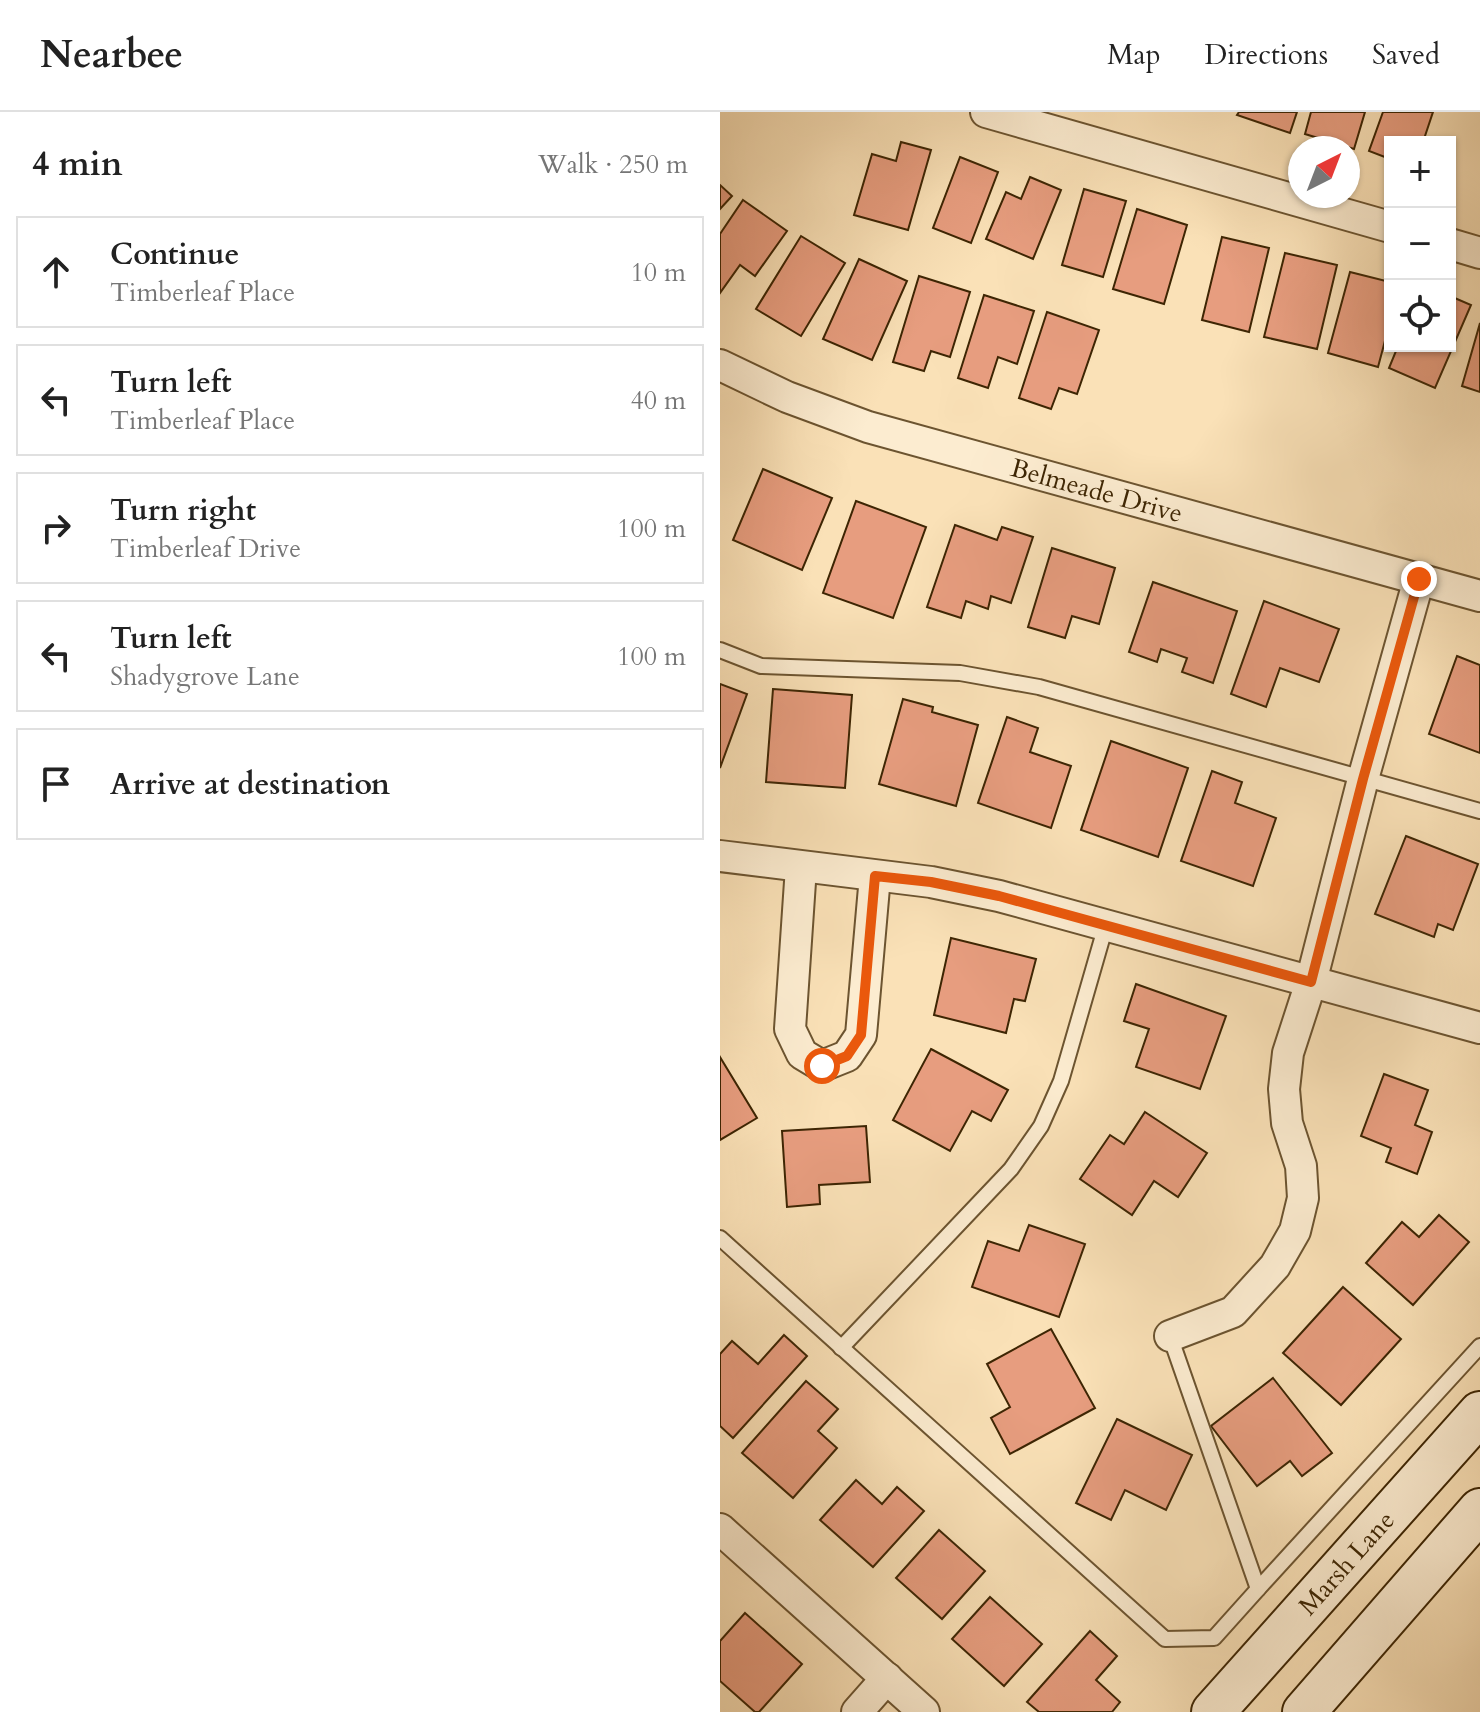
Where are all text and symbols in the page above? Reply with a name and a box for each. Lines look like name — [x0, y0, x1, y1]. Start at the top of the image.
text: Nearbee — [40, 29, 183, 81]
text: Map — [1107, 36, 1161, 74]
text: Directions — [1205, 36, 1328, 74]
text: Saved — [1372, 36, 1440, 74]
north arrow — [1288, 136, 1360, 208]
map controls — [1384, 136, 1456, 352]
button: + — [1384, 136, 1456, 208]
text: 4 min — [32, 141, 123, 187]
text: Walk · 250 m — [538, 147, 688, 182]
button: − — [1384, 208, 1456, 280]
text: Continue — [110, 234, 239, 275]
icon: ahead — [34, 250, 78, 294]
text: 10 m — [630, 255, 686, 290]
text: Timberleaf Place — [110, 275, 295, 310]
button: locate — [1384, 280, 1456, 352]
text: Turn left — [110, 362, 232, 403]
icon: left — [34, 378, 78, 422]
text: 40 m — [630, 383, 686, 418]
text: Timberleaf Place — [110, 403, 295, 438]
street label: Belmeade Drive — [1007, 450, 1186, 531]
text: Turn right — [110, 490, 256, 531]
icon: right — [34, 506, 78, 550]
text: 100 m — [617, 511, 686, 546]
text: Timberleaf Drive — [110, 531, 301, 566]
route end — [1401, 561, 1437, 597]
text: Turn left — [110, 618, 232, 659]
icon: left — [34, 634, 78, 678]
text: 100 m — [617, 639, 686, 674]
text: Shadygrove Lane — [110, 659, 300, 694]
icon: arrive — [34, 762, 78, 806]
text: Arrive at destination — [110, 764, 390, 805]
route start — [804, 1048, 840, 1084]
street label: Marsh Lane — [1291, 1503, 1403, 1623]

